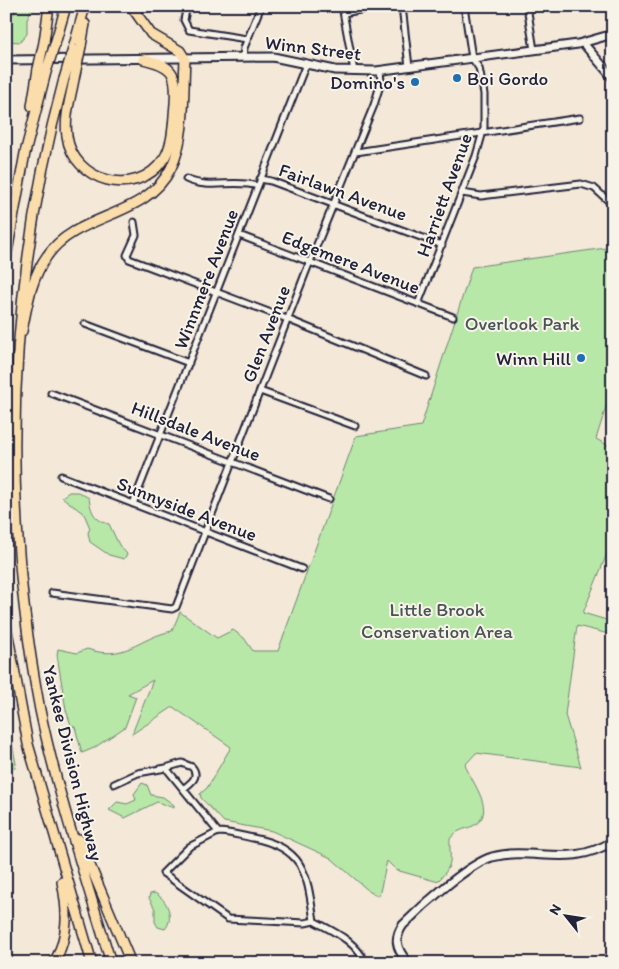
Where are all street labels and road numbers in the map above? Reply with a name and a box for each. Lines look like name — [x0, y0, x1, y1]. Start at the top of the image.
street label: Winn Street — [264, 31, 362, 65]
street label: Harriett Avenue — [411, 130, 477, 260]
street label: Fairlawn Avenue — [276, 158, 410, 226]
street label: Winnmere Avenue — [169, 206, 243, 352]
street label: Edgemere Avenue — [279, 225, 423, 299]
street label: Glen Avenue — [237, 282, 295, 386]
street label: Hillsdale Avenue — [128, 396, 264, 466]
street label: Sunnyside Avenue — [114, 472, 260, 546]
street label: Yankee Division Highway — [38, 663, 108, 863]

